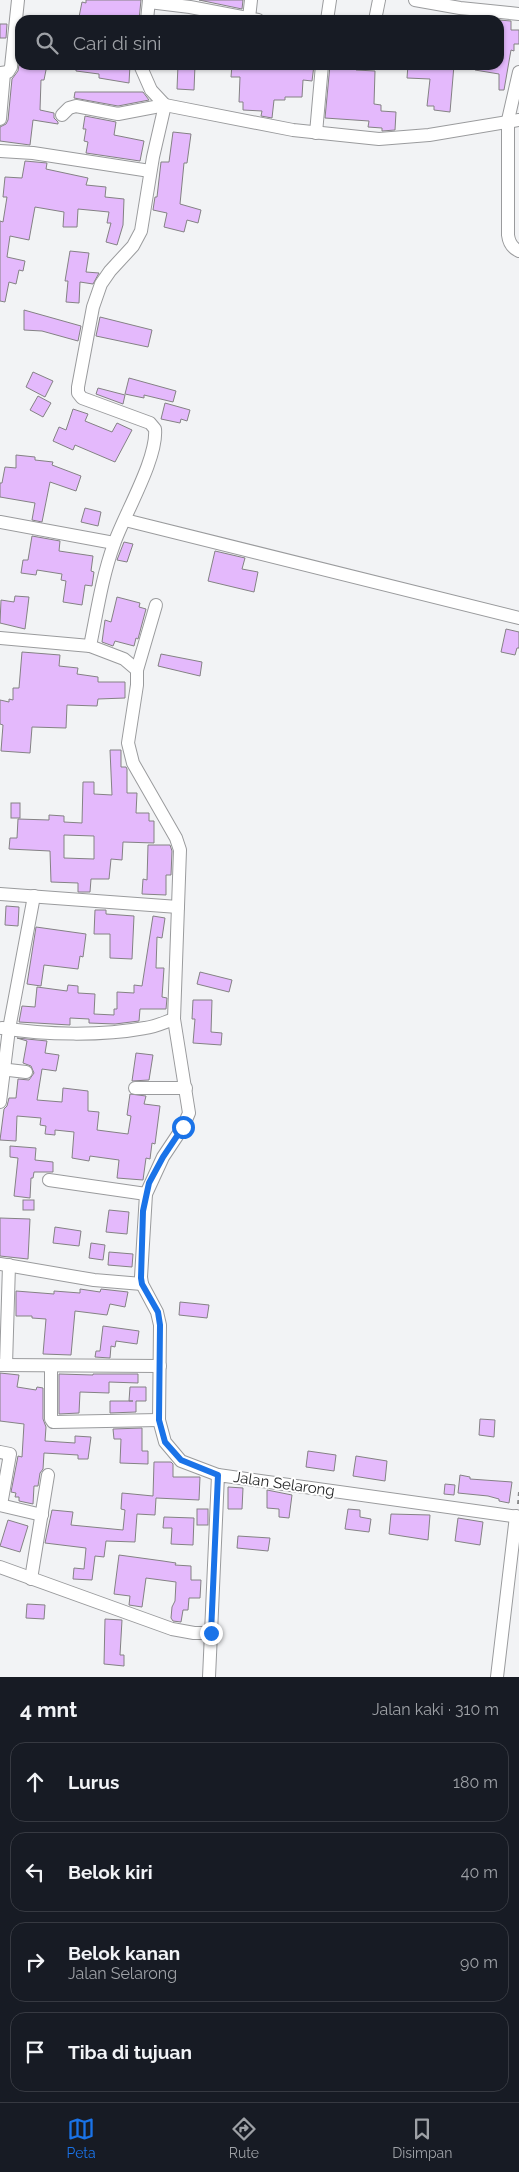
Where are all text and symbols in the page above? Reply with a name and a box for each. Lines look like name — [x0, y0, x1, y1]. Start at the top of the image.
search box — [15, 15, 504, 70]
icon: search — [33, 29, 61, 57]
text: Cari di sini — [73, 32, 161, 54]
route start — [172, 1116, 195, 1139]
street label: Jalan Selarong — [232, 1468, 336, 1500]
route end — [200, 1622, 223, 1645]
text: 4 mnt — [20, 1697, 77, 1722]
text: Jalan kaki · 310 m — [372, 1700, 499, 1719]
icon: ahead — [21, 1768, 49, 1796]
text: Lurus — [68, 1771, 119, 1793]
text: 180 m — [453, 1773, 498, 1792]
icon: left — [21, 1858, 49, 1886]
text: Belok kiri — [68, 1861, 153, 1883]
text: 40 m — [461, 1863, 498, 1882]
text: Belok kanan — [68, 1942, 180, 1964]
icon: right — [21, 1948, 49, 1976]
text: 90 m — [460, 1953, 498, 1972]
text: Jalan Selarong — [68, 1964, 177, 1983]
icon: arrive — [21, 2038, 49, 2066]
text: Tiba di tujuan — [68, 2041, 192, 2063]
tab: Peta — [67, 2115, 96, 2161]
tab: Rute — [229, 2115, 259, 2161]
tab: Disimpan — [392, 2115, 452, 2161]

